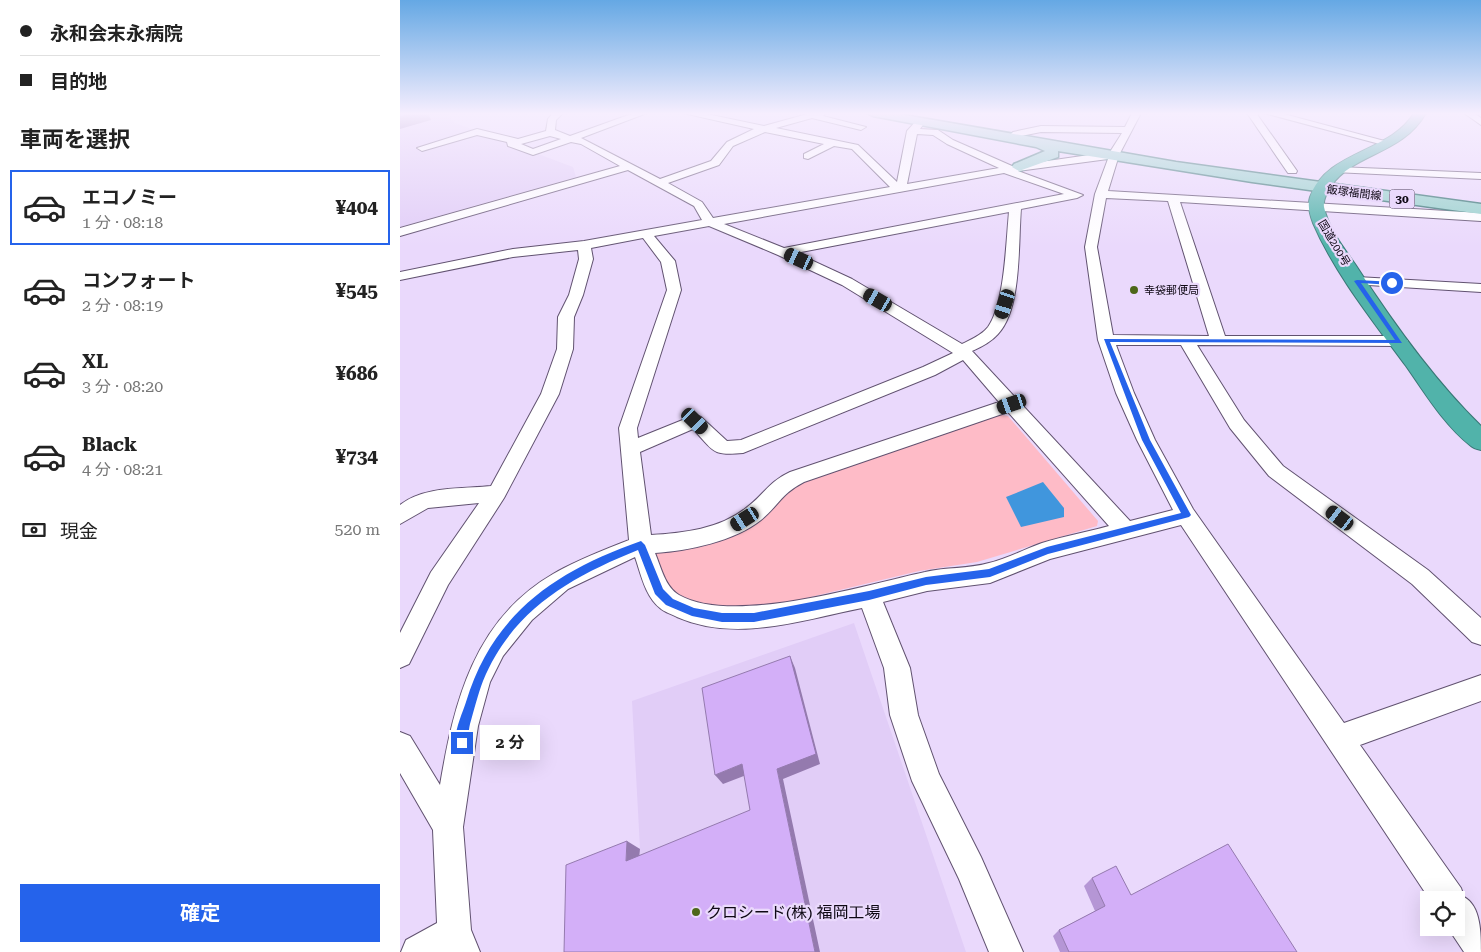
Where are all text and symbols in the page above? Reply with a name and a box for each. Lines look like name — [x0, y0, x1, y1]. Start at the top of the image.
text: 永和会末永病院 — [50, 22, 183, 45]
text: 目的地 — [50, 70, 107, 93]
text: 車両を選択 — [20, 127, 130, 152]
street label: 飯塚福間線 — [1326, 183, 1382, 203]
icon: car — [22, 185, 67, 230]
text: エコノミー — [82, 186, 177, 209]
road number: 30 — [1390, 190, 1414, 208]
text: ¥404 — [335, 196, 378, 219]
text: 1 分 · 08:18 — [82, 213, 163, 232]
street label: 国道200号 — [1315, 218, 1353, 268]
car — [782, 246, 815, 272]
icon: car — [22, 268, 67, 313]
text: コンフォート — [82, 269, 195, 292]
route start — [1381, 272, 1403, 294]
text: ¥545 — [335, 279, 378, 302]
marker: 幸袋郵便局 — [1128, 284, 1140, 296]
place label: 幸袋郵便局 — [1144, 284, 1199, 297]
car — [861, 286, 894, 314]
car — [993, 287, 1016, 321]
text: 2 分 · 08:19 — [82, 296, 163, 315]
text: XL — [82, 350, 108, 373]
icon: car — [22, 351, 67, 396]
text: ¥686 — [335, 362, 378, 385]
text: 3 分 · 08:20 — [82, 377, 163, 396]
car — [995, 392, 1028, 416]
car — [679, 405, 711, 437]
text: Black — [82, 433, 137, 456]
icon: car — [22, 434, 67, 479]
text: ¥734 — [335, 445, 378, 468]
text: 4 分 · 08:21 — [82, 460, 163, 479]
car — [1323, 503, 1356, 533]
car — [728, 505, 761, 533]
icon: cash — [20, 516, 48, 544]
text: 現金 — [60, 520, 98, 543]
text: 520 m — [334, 520, 380, 539]
callout: 2 分 — [480, 726, 540, 760]
route end — [451, 732, 473, 754]
text: 2 分 — [495, 733, 525, 752]
button: 確定 — [20, 884, 380, 942]
map controls — [1420, 891, 1465, 936]
button: locate — [1420, 891, 1465, 936]
place label: クロシード(株) 福岡工場 — [706, 903, 881, 922]
marker: クロシード(株) 福岡工場 — [690, 906, 702, 918]

